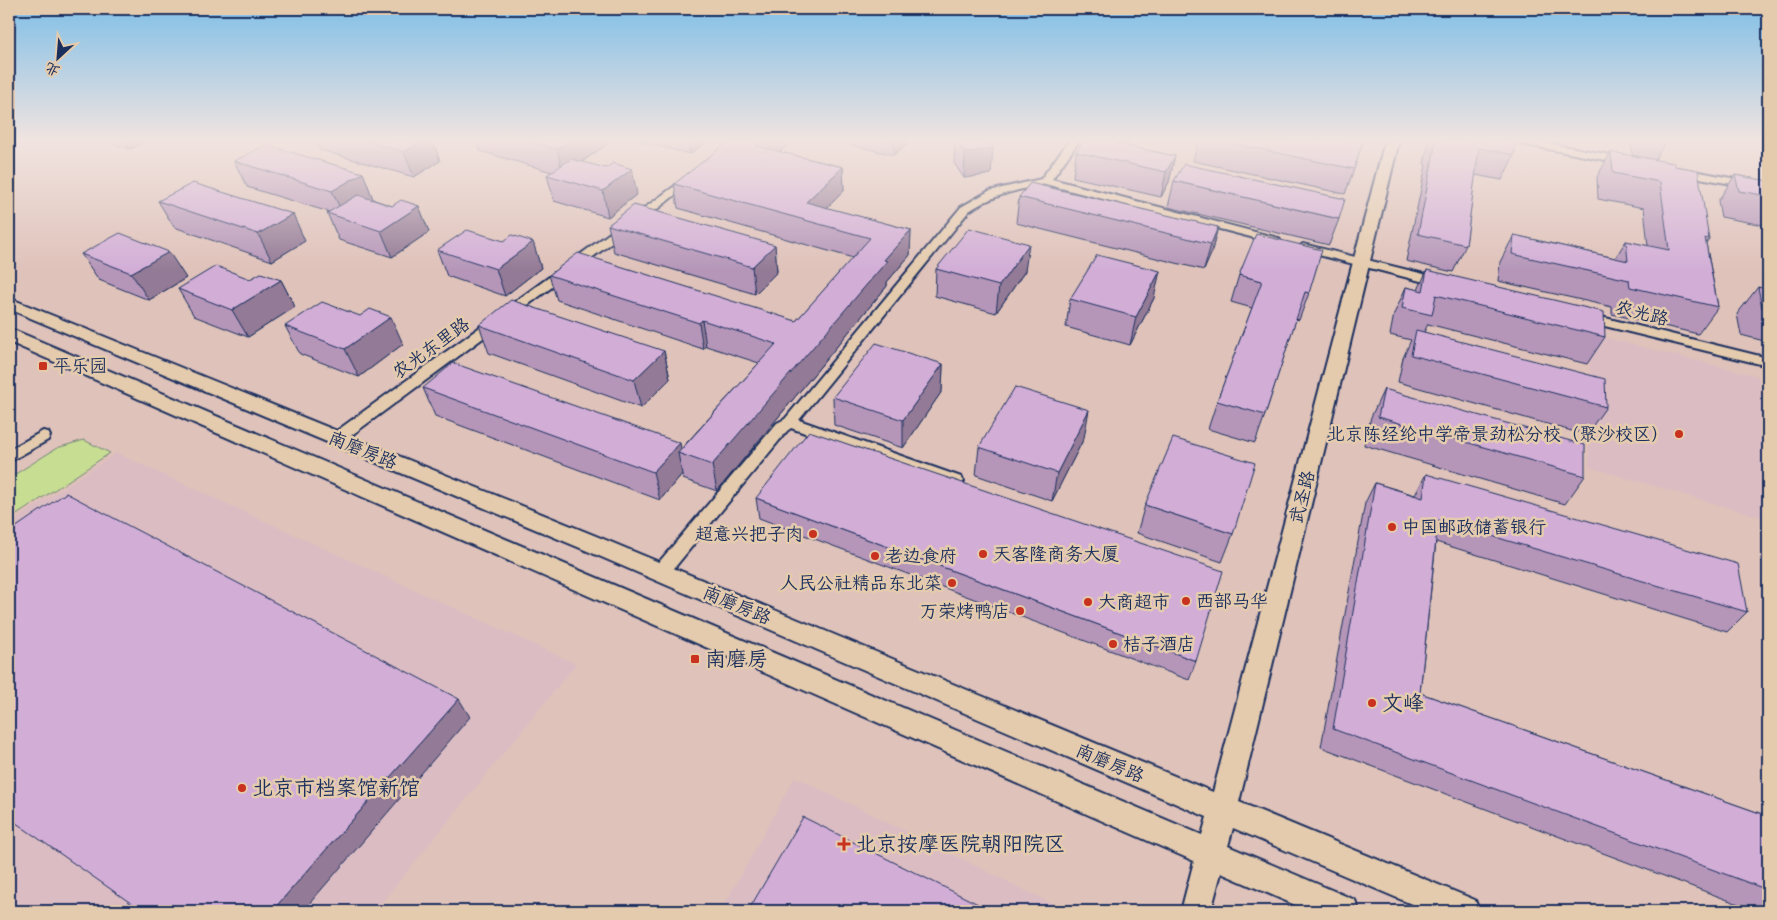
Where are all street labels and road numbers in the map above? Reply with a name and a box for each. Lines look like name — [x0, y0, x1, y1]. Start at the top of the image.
street label: 农光路 — [1613, 295, 1671, 332]
street label: 农光东里路 — [388, 312, 475, 385]
street label: 南磨房路 — [325, 425, 401, 476]
street label: 武圣路 — [1284, 468, 1321, 526]
street label: 南磨房路 — [699, 580, 775, 631]
street label: 南磨房路 — [1072, 738, 1148, 789]

